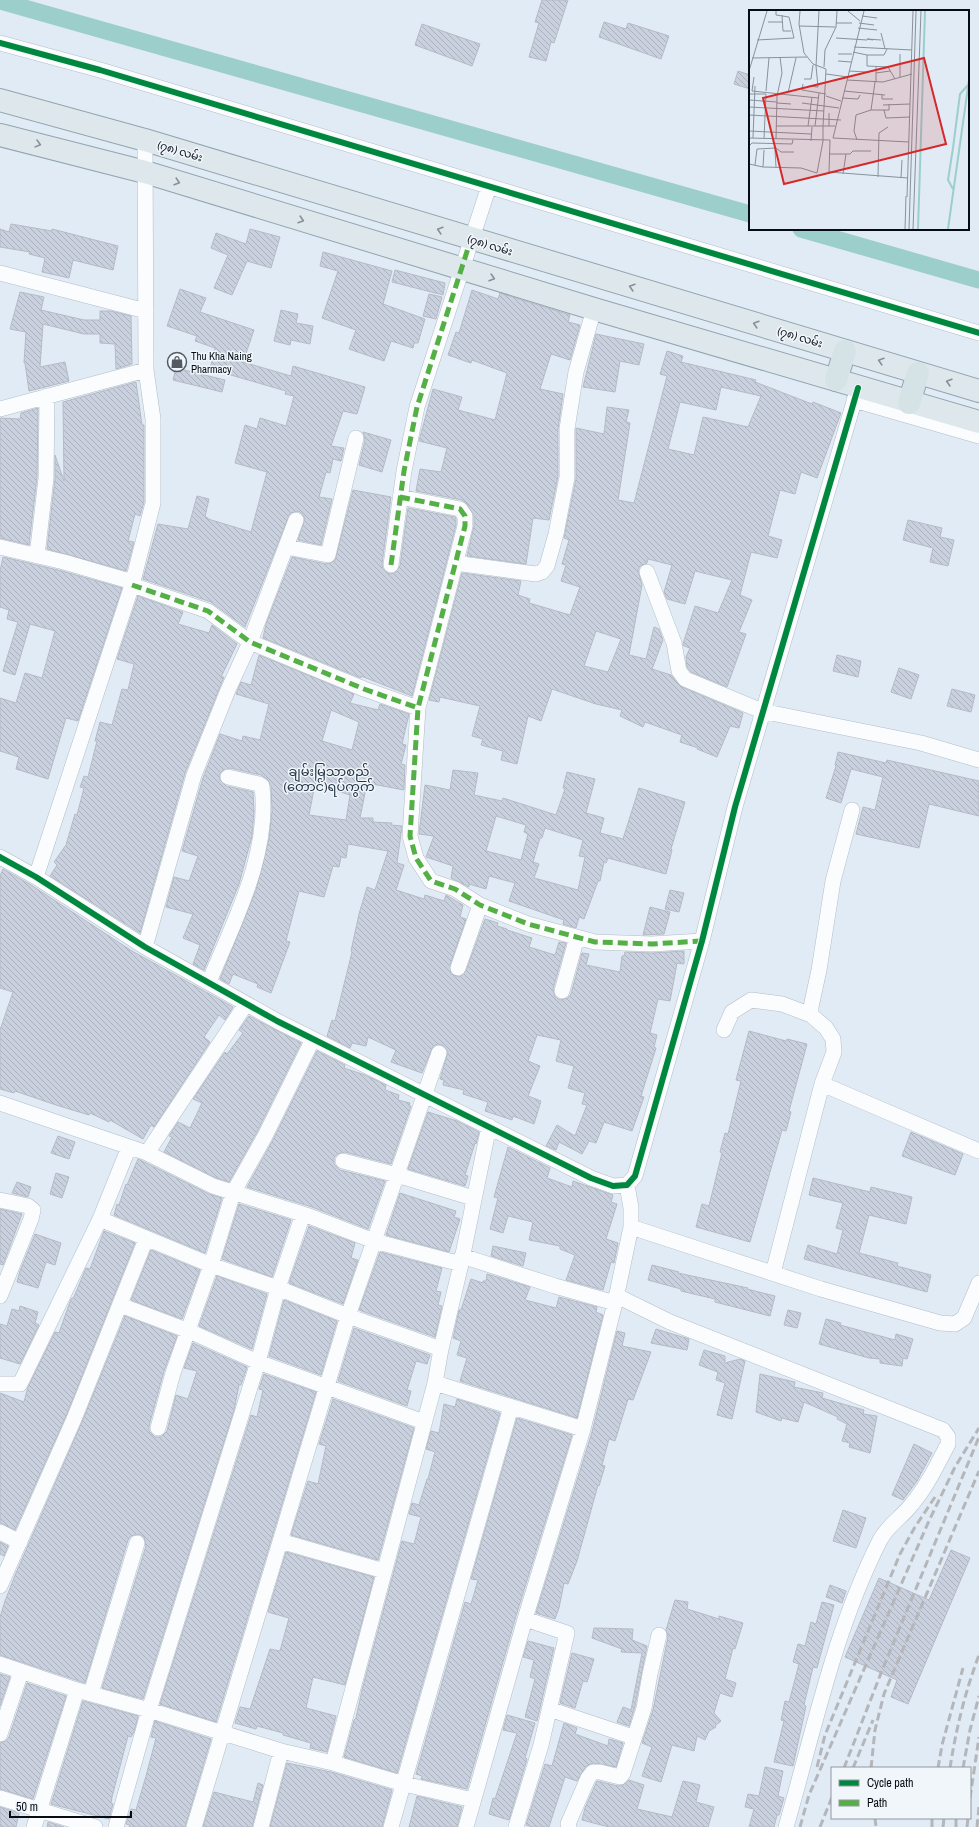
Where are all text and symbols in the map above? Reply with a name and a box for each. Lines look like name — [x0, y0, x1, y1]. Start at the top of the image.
inset map — [749, 10, 969, 230]
street label: (၇၈) လမ်း — [155, 138, 204, 166]
one-way arrow — [35, 140, 41, 148]
one-way arrow — [173, 177, 180, 186]
one-way arrow — [297, 215, 304, 224]
one-way arrow — [437, 226, 444, 235]
street label: (၇၈) လမ်း — [465, 232, 514, 260]
one-way arrow — [489, 273, 496, 282]
one-way arrow — [629, 283, 636, 292]
one-way arrow — [753, 320, 760, 329]
street label: (၇၈) လမ်း — [775, 324, 824, 352]
place label: Thu Kha Naing Pharmacy — [191, 349, 252, 376]
shop icon: Thu Kha Naing Pharmacy — [166, 351, 188, 373]
one-way arrow — [878, 357, 885, 366]
one-way arrow — [945, 378, 952, 387]
district label: ချမ်းမြသာစည် (တောင်)ရပ်ကွက် — [283, 763, 375, 797]
legend — [831, 1767, 971, 1819]
text: Cycle path — [867, 1775, 914, 1791]
scale bar — [10, 1793, 131, 1819]
text: Path — [867, 1795, 887, 1811]
text: 50 m — [16, 1799, 38, 1815]

